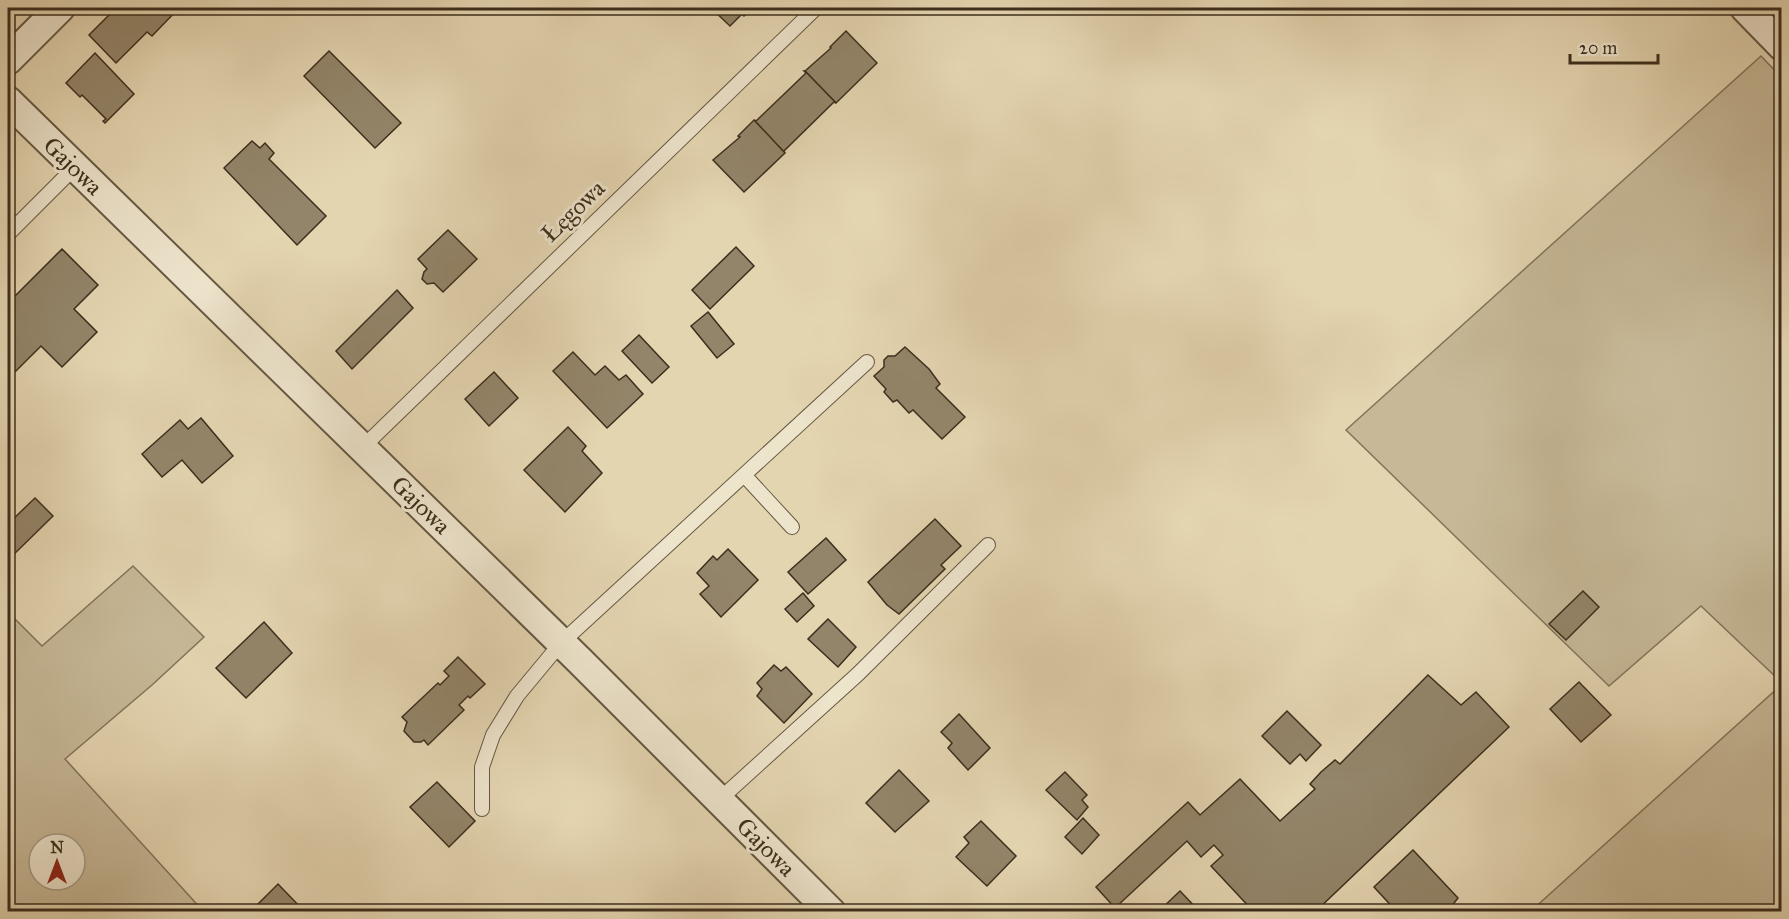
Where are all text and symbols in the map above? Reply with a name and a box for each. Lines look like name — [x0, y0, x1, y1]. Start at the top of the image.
scale bar — [1570, 27, 1658, 65]
text: 20 m — [1579, 37, 1617, 59]
street label: Gajowa — [37, 130, 110, 202]
street label: Łęgowa — [535, 173, 612, 248]
street label: Gajowa — [385, 469, 458, 541]
street label: Gajowa — [730, 811, 802, 883]
north arrow — [27, 832, 87, 892]
text: N — [50, 838, 64, 857]

